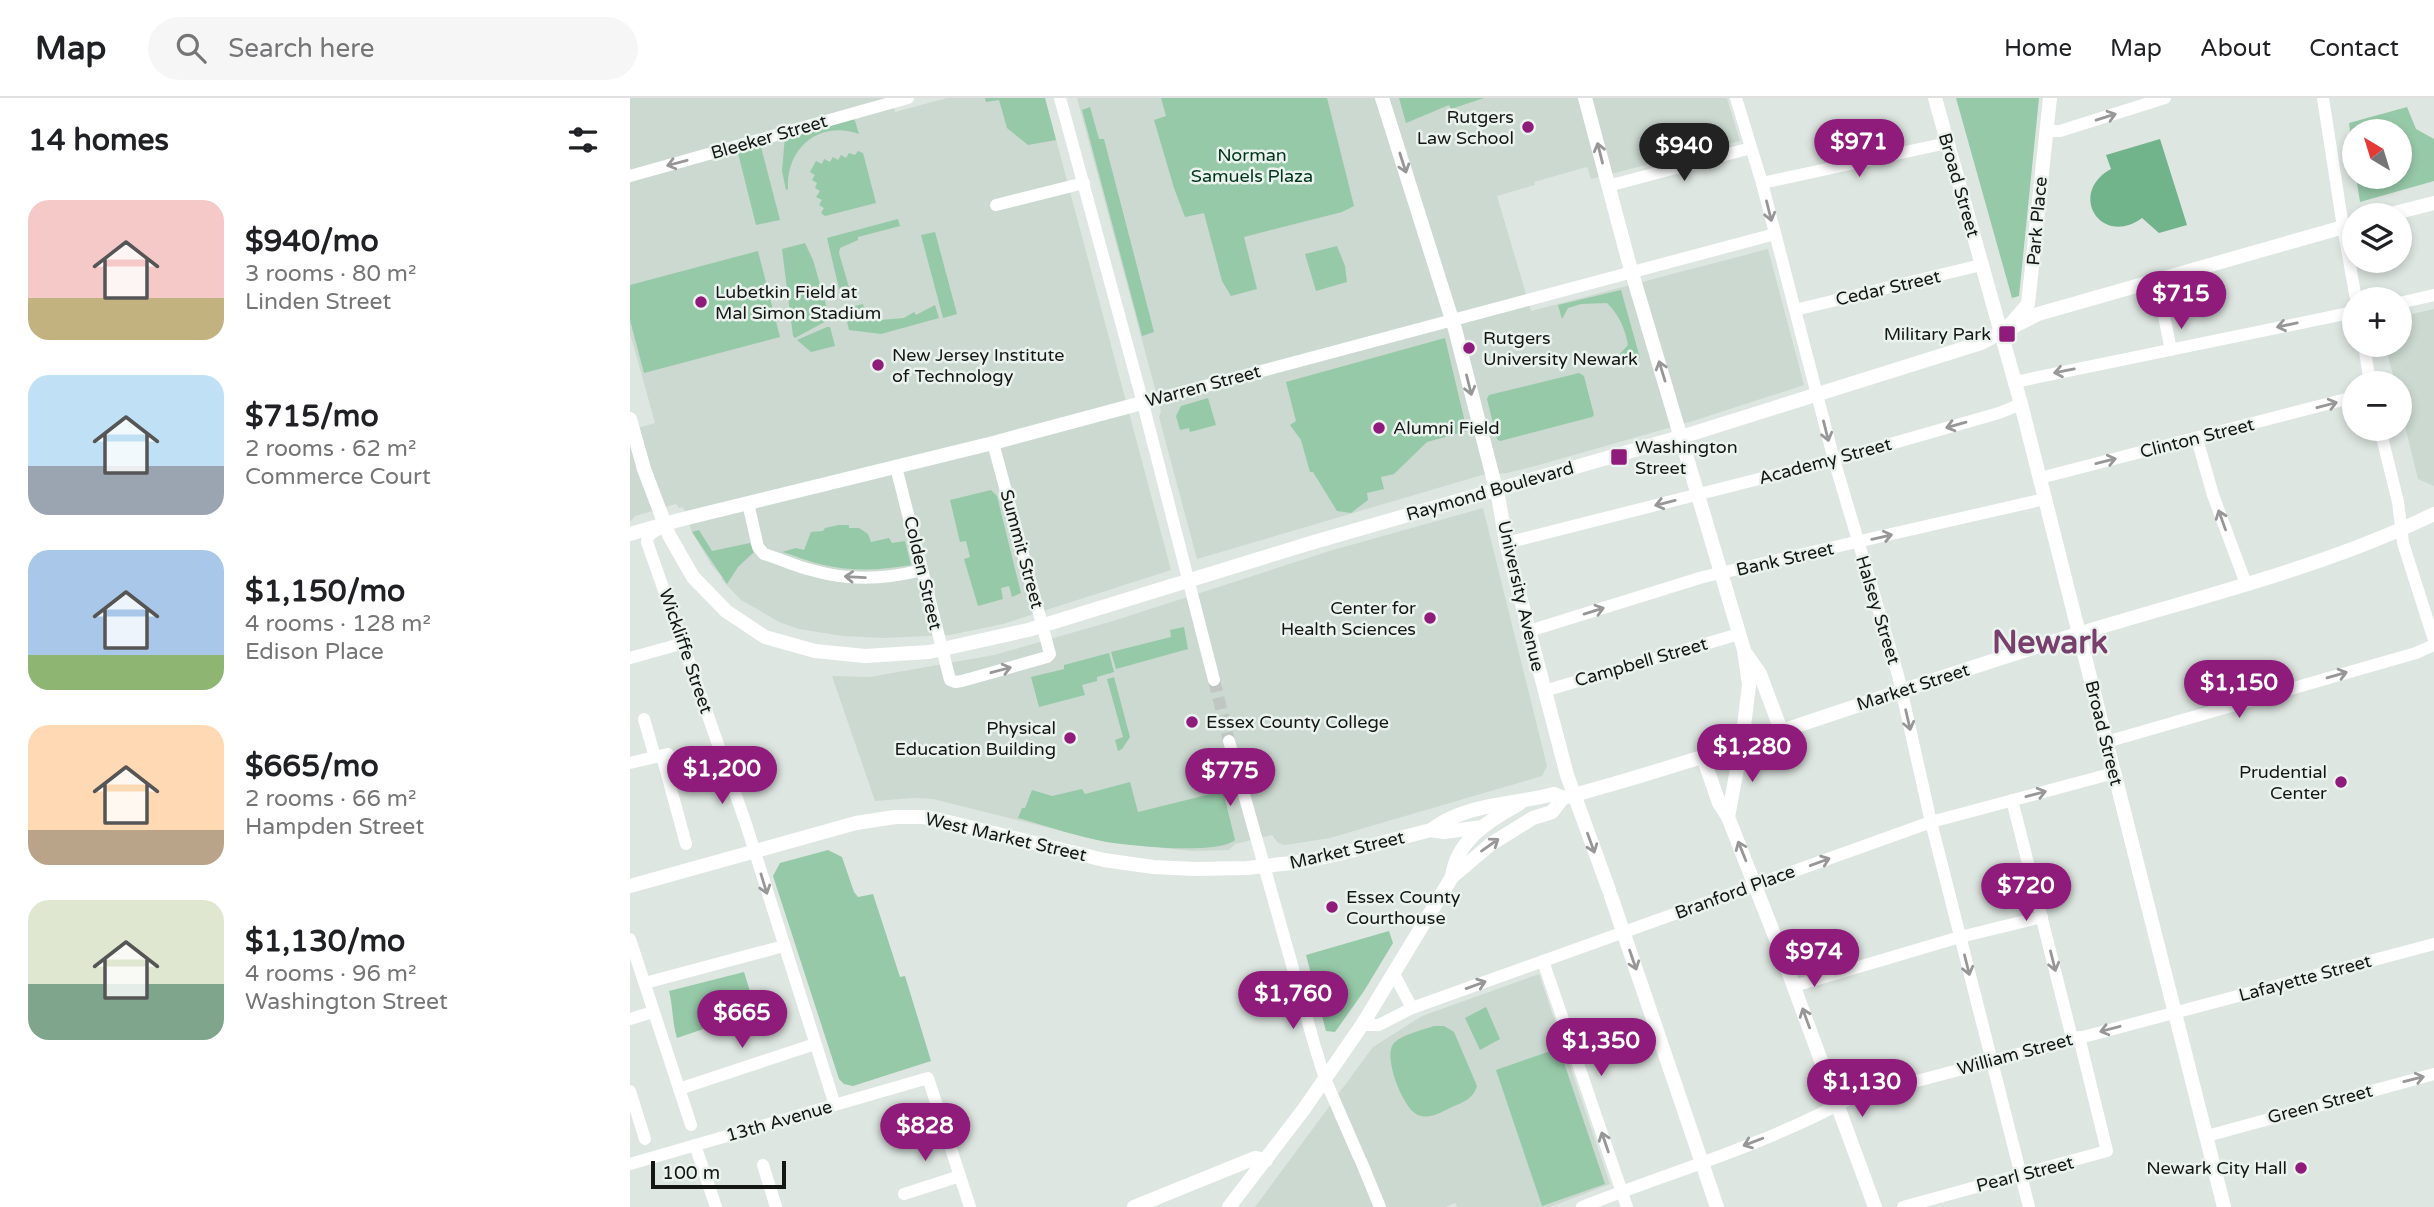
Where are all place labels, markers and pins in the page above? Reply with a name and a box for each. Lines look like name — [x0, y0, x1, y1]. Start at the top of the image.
place label: Rutgers Law School — [1417, 106, 1514, 149]
marker: Rutgers Law School — [1520, 119, 1536, 135]
pin: $971 — [1818, 120, 1900, 179]
pin: $940 — [1643, 123, 1725, 183]
pin: $715 — [2140, 272, 2222, 331]
place label: Lubetkin Field at Mal Simon Stadium — [715, 281, 881, 324]
marker: Lubetkin Field at Mal Simon Stadium — [693, 294, 709, 310]
place label: Military Park — [1884, 323, 1991, 345]
marker: Military Park — [1997, 324, 2017, 344]
place label: Rutgers University Newark — [1483, 327, 1638, 370]
marker: Rutgers University Newark — [1461, 340, 1477, 356]
place label: New Jersey Institute of Technology — [892, 344, 1064, 387]
marker: New Jersey Institute of Technology — [870, 357, 886, 373]
place label: Alumni Field — [1393, 417, 1500, 439]
marker: Alumni Field — [1371, 420, 1387, 436]
place label: Washington Street — [1635, 436, 1738, 479]
marker: Washington Street — [1609, 447, 1629, 467]
place label: Center for Health Sciences — [1281, 597, 1416, 640]
marker: Center for Health Sciences — [1422, 610, 1438, 626]
pin: $1,150 — [2182, 660, 2296, 720]
place label: Essex County College — [1206, 711, 1389, 733]
marker: Essex County College — [1184, 714, 1200, 730]
place label: Physical Education Building — [895, 717, 1056, 760]
pin: $1,280 — [1695, 724, 1809, 784]
marker: Physical Education Building — [1062, 730, 1078, 746]
pin: $1,200 — [665, 746, 779, 806]
pin: $775 — [1189, 748, 1271, 808]
place label: Prudential Center — [2239, 761, 2327, 804]
marker: Prudential Center — [2333, 774, 2349, 790]
pin: $720 — [1985, 864, 2067, 923]
place label: Essex County Courthouse — [1346, 886, 1461, 929]
marker: Essex County Courthouse — [1324, 899, 1340, 915]
pin: $974 — [1773, 930, 1855, 989]
pin: $1,760 — [1236, 972, 1350, 1031]
pin: $665 — [701, 990, 783, 1050]
pin: $1,350 — [1544, 1018, 1658, 1078]
pin: $1,130 — [1805, 1060, 1919, 1119]
pin: $828 — [884, 1104, 966, 1163]
place label: Newark City Hall — [2146, 1157, 2287, 1179]
marker: Newark City Hall — [2293, 1160, 2309, 1176]

